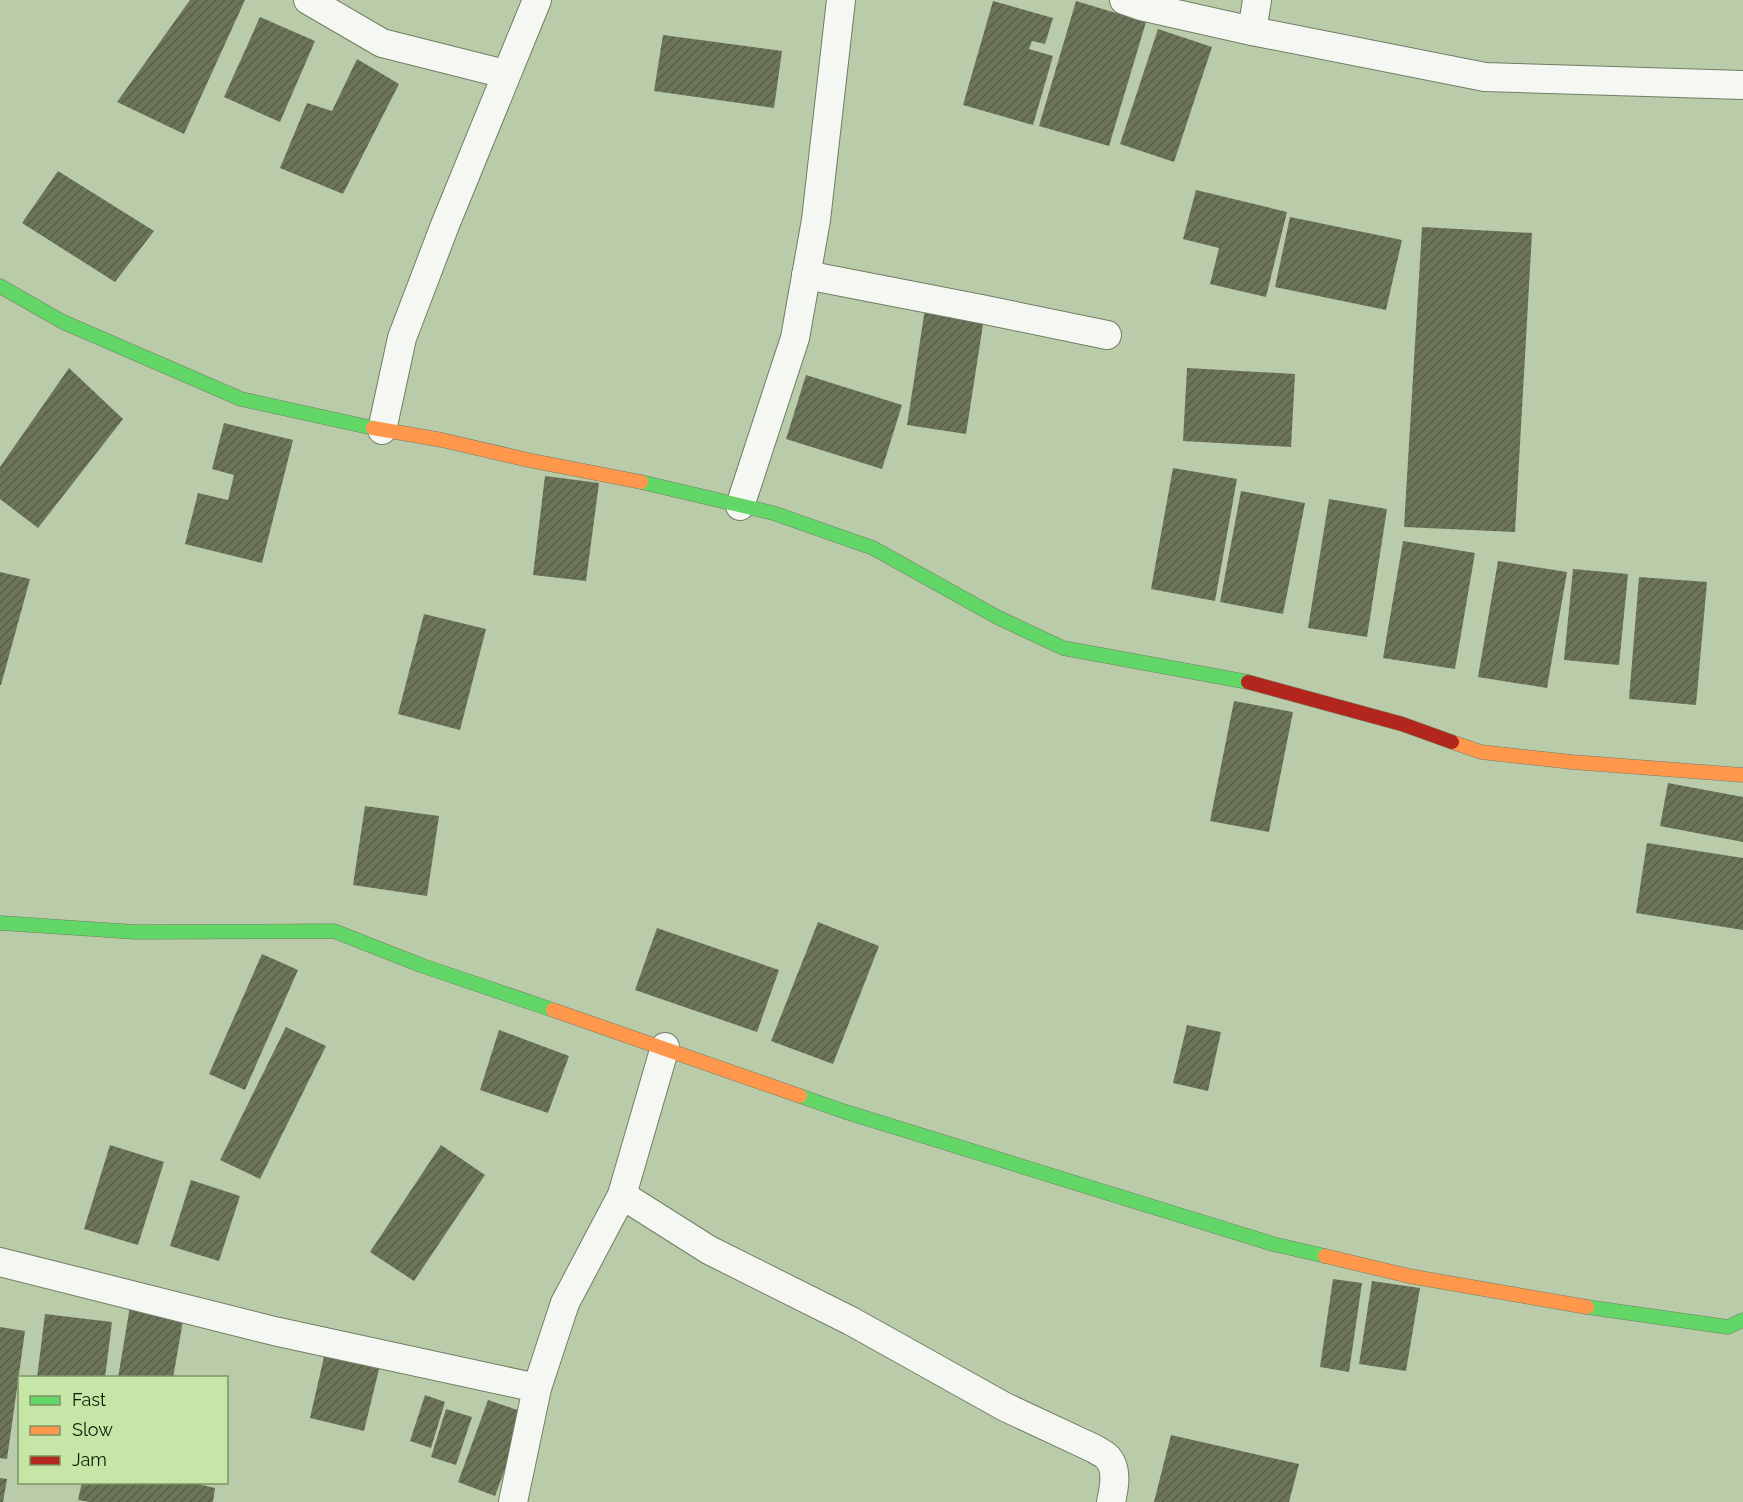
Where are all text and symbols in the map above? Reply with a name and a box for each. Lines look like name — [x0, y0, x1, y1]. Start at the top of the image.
legend — [18, 1376, 228, 1484]
text: Fast — [72, 1389, 106, 1410]
text: Slow — [72, 1419, 113, 1440]
text: Jam — [72, 1449, 107, 1470]

